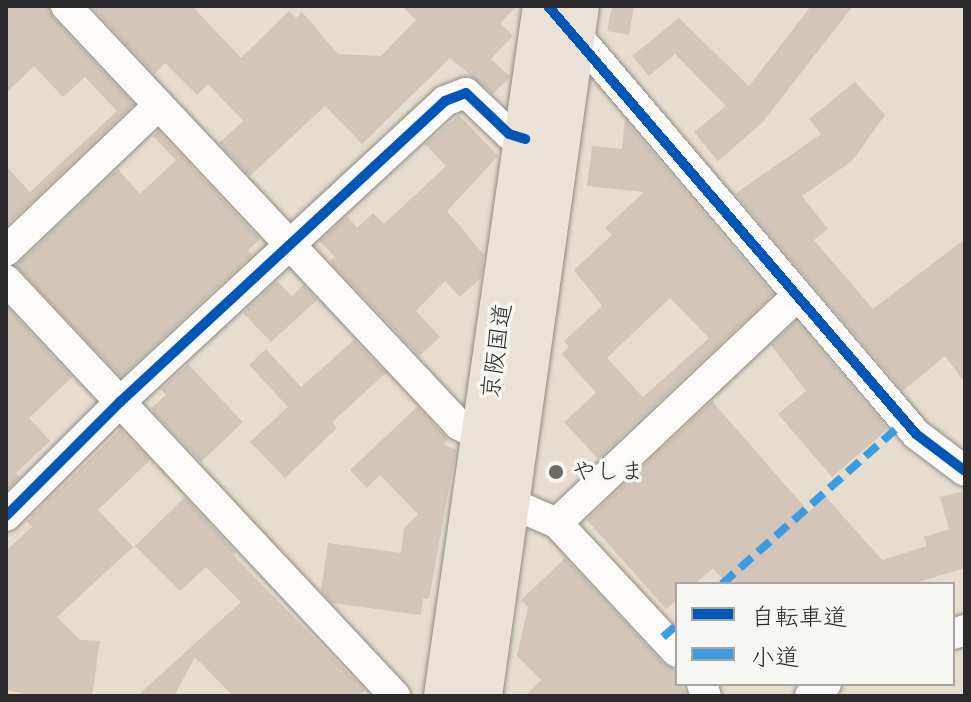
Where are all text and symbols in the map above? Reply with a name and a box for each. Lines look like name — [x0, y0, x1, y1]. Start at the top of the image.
street label: 京阪国道 — [476, 301, 518, 401]
place label: やしま — [572, 458, 644, 486]
marker: やしま — [547, 463, 565, 481]
legend — [675, 582, 955, 686]
text: 自転車道 — [751, 603, 847, 632]
text: 小道 — [751, 643, 799, 672]

